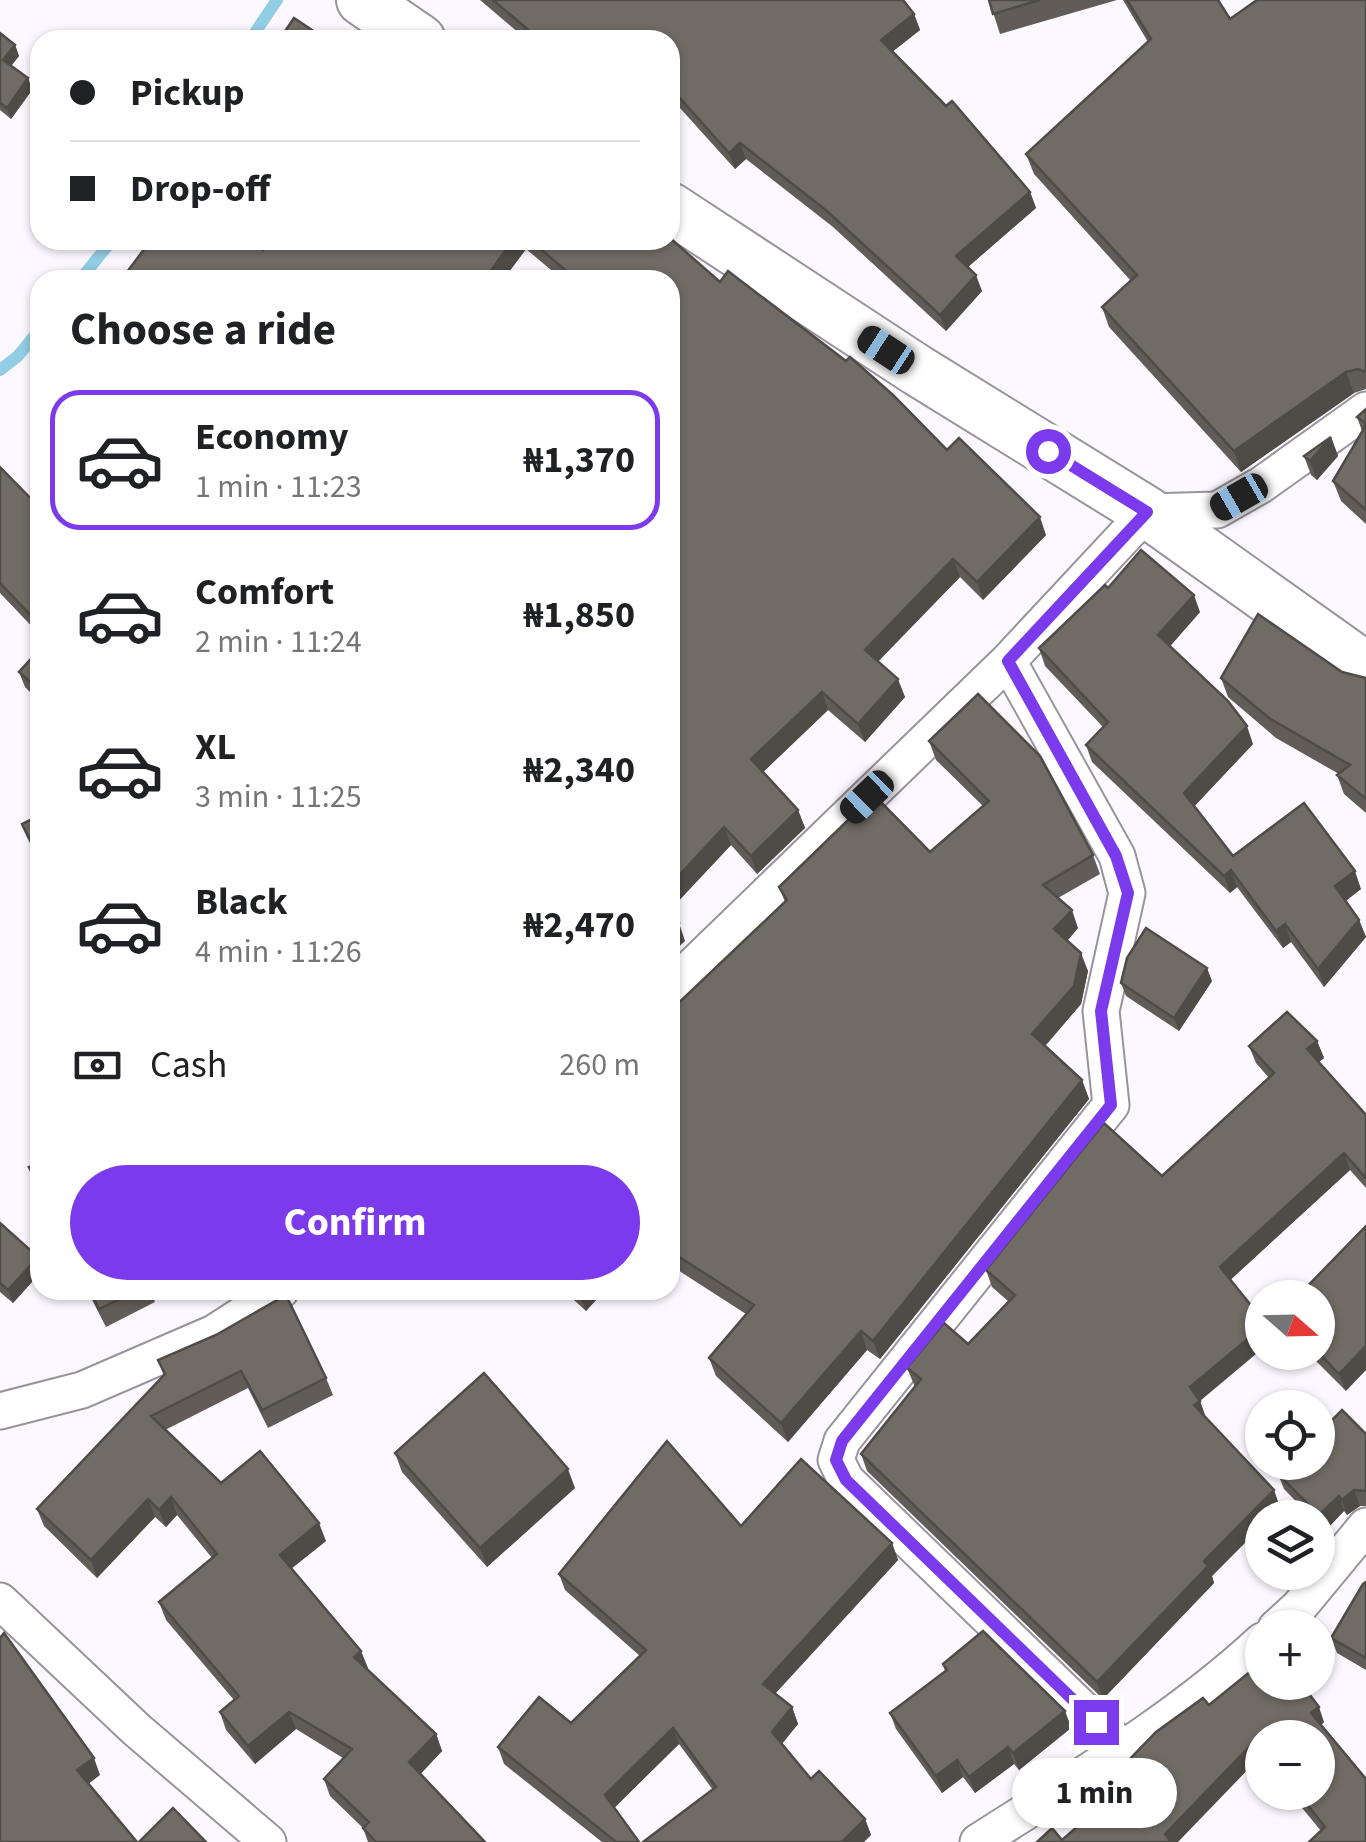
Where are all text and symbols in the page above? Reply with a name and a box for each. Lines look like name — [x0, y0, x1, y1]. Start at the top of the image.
text: Pickup — [130, 66, 244, 120]
text: Drop-off — [130, 162, 270, 216]
text: Choose a ride — [70, 298, 336, 362]
car — [853, 321, 919, 379]
text: Economy — [195, 410, 348, 464]
icon: car — [75, 415, 165, 505]
route start — [1026, 429, 1071, 474]
text: ₦1,370 — [523, 433, 635, 487]
text: 1 min · 11:23 — [195, 464, 362, 510]
car — [1206, 469, 1272, 525]
text: Comfort — [195, 565, 334, 619]
icon: car — [75, 570, 165, 660]
text: ₦1,850 — [523, 588, 635, 642]
text: 2 min · 11:24 — [195, 619, 362, 665]
text: XL — [195, 720, 236, 774]
icon: car — [75, 725, 165, 815]
text: ₦2,340 — [523, 743, 635, 797]
car — [835, 765, 899, 829]
text: 3 min · 11:25 — [195, 774, 362, 820]
text: Black — [195, 875, 288, 929]
icon: car — [75, 880, 165, 970]
text: ₦2,470 — [523, 898, 635, 952]
text: 4 min · 11:26 — [195, 929, 362, 975]
icon: cash — [70, 1038, 125, 1093]
text: Cash — [150, 1038, 227, 1092]
text: 260 m — [559, 1042, 640, 1088]
button: Confirm — [70, 1165, 640, 1280]
north arrow — [1245, 1280, 1335, 1370]
map controls — [1245, 1280, 1335, 1810]
button: locate — [1245, 1390, 1335, 1480]
button: layers — [1245, 1500, 1335, 1590]
button: + — [1245, 1610, 1335, 1700]
route end — [1074, 1700, 1119, 1745]
button: − — [1245, 1720, 1335, 1810]
callout: 1 min — [1014, 1757, 1178, 1827]
text: 1 min — [1056, 1770, 1133, 1816]

